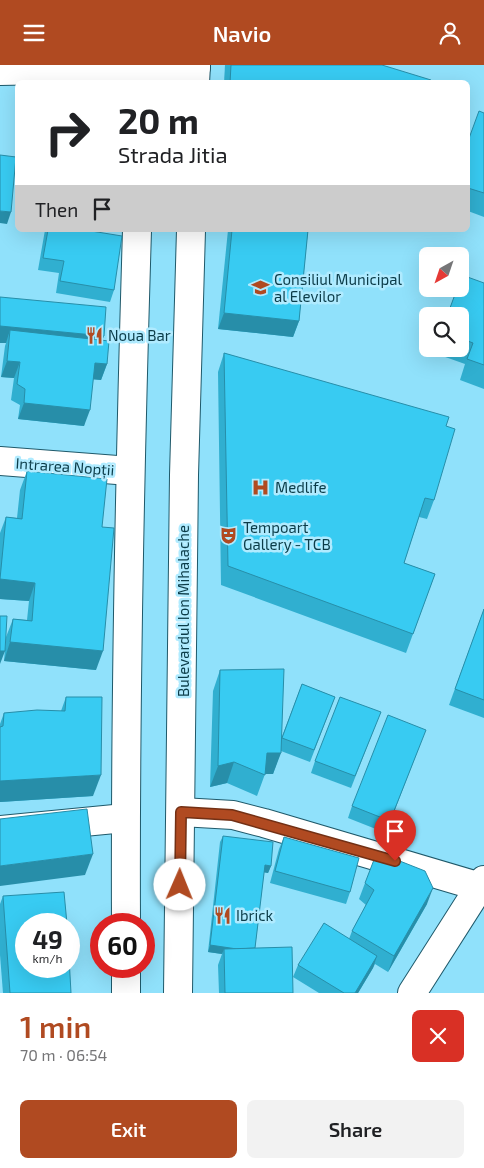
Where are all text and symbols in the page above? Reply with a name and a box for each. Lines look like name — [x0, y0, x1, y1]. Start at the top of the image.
icon: menu — [20, 19, 48, 47]
icon: person — [436, 19, 464, 47]
text: Navio — [213, 20, 271, 46]
text: 20 m — [118, 99, 199, 141]
icon: right — [35, 100, 100, 165]
text: Strada Jitia — [118, 141, 228, 167]
icon: arrive — [88, 195, 116, 223]
text: Then — [35, 198, 78, 221]
north arrow — [419, 247, 469, 297]
map controls — [419, 247, 469, 357]
place label: Consiliul Municipal al Elevilor — [274, 270, 402, 305]
school or university icon: Consiliul Municipal al Elevilor — [250, 278, 270, 298]
button: search — [419, 307, 469, 357]
restaurant icon: Noua Bar — [84, 325, 104, 345]
place label: Noua Bar — [108, 326, 171, 344]
street label: Intrarea Nopții — [15, 454, 115, 480]
hospital icon: Medlife — [251, 477, 271, 497]
place label: Medlife — [275, 478, 327, 496]
place label: Tempoart Gallery - TCB — [243, 518, 331, 553]
street label: Bulevardul Ion Mihalache — [174, 525, 192, 697]
theatre icon: Tempoart Gallery - TCB — [219, 526, 239, 546]
pin — [374, 810, 416, 861]
icon: arrive — [381, 817, 409, 845]
position arrow — [153, 858, 205, 910]
restaurant icon: Ibrick — [212, 905, 232, 925]
place label: Ibrick — [236, 906, 274, 924]
speed limit sign: 60 — [90, 913, 155, 978]
text: 49 — [32, 924, 63, 954]
text: km/h — [33, 951, 62, 965]
text: 1 min — [20, 1008, 91, 1044]
button: close — [412, 1010, 464, 1062]
text: 70 m · 06:54 — [20, 1045, 107, 1064]
button: Exit — [20, 1100, 237, 1158]
button: Share — [247, 1100, 464, 1158]

